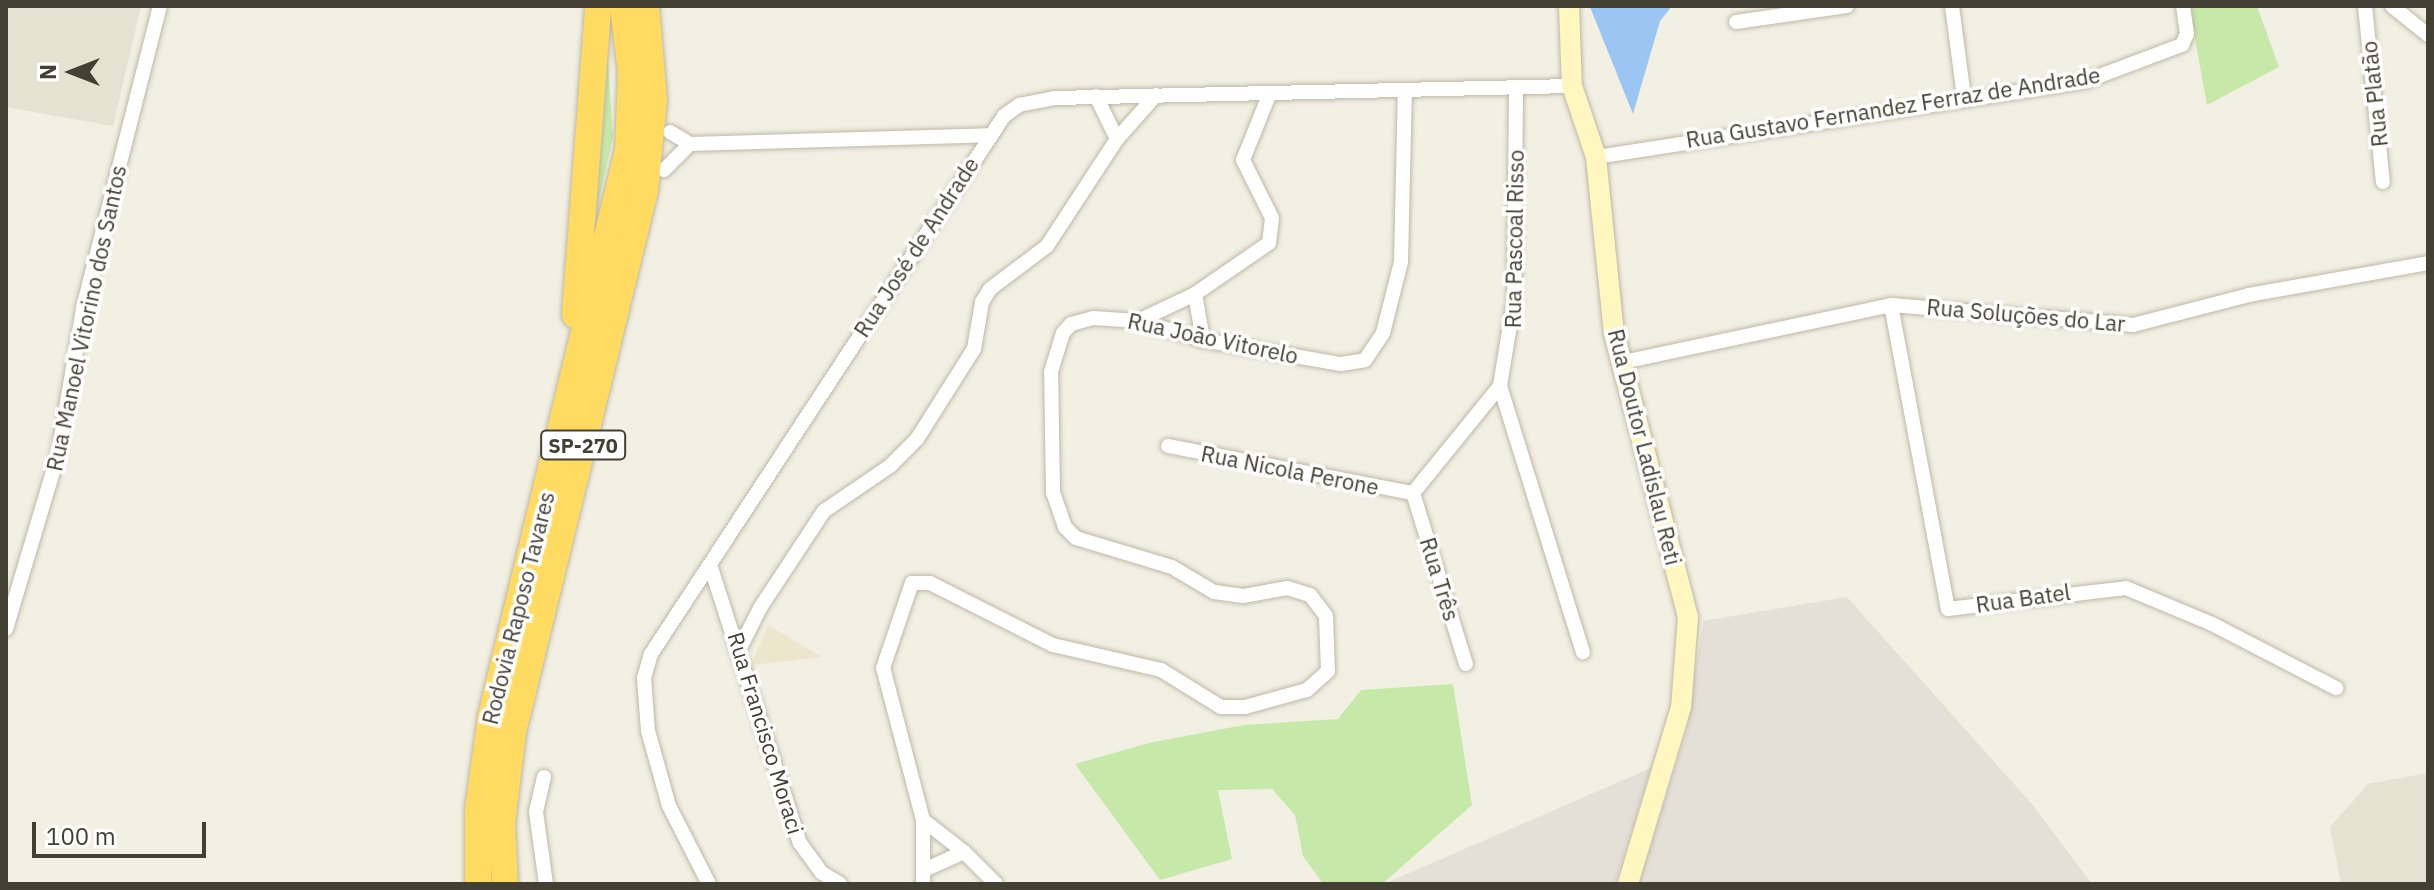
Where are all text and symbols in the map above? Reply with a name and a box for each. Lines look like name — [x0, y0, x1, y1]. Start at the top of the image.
north arrow — [32, 32, 112, 112]
street label: Rua Platão — [2355, 40, 2393, 148]
street label: Rua Gustavo Fernandez Ferraz de Andrade — [1684, 61, 2102, 153]
text: N — [33, 64, 62, 80]
street label: Rua Pascoal Risso — [1499, 150, 1529, 328]
street label: Rua José de Andrade — [848, 152, 984, 342]
street label: Rua Manoel Vitorino dos Santos — [41, 163, 131, 473]
street label: Rua Soluções do Lar — [1926, 293, 2126, 337]
street label: Rua João Vitorelo — [1125, 307, 1301, 369]
street label: Rua Doutor Ladislau Reti — [1603, 326, 1687, 568]
road number: SP-270 — [539, 429, 627, 461]
street label: Rua Nicola Perone — [1199, 440, 1381, 500]
street label: Rodovia Raposo Tavares — [476, 489, 560, 727]
street label: Rua Três — [1415, 534, 1465, 624]
street label: Rua Batel — [1974, 578, 2072, 618]
street label: Rua Francisco Moraci — [723, 629, 809, 837]
scale bar — [36, 806, 210, 856]
text: 100 m — [46, 820, 116, 852]

